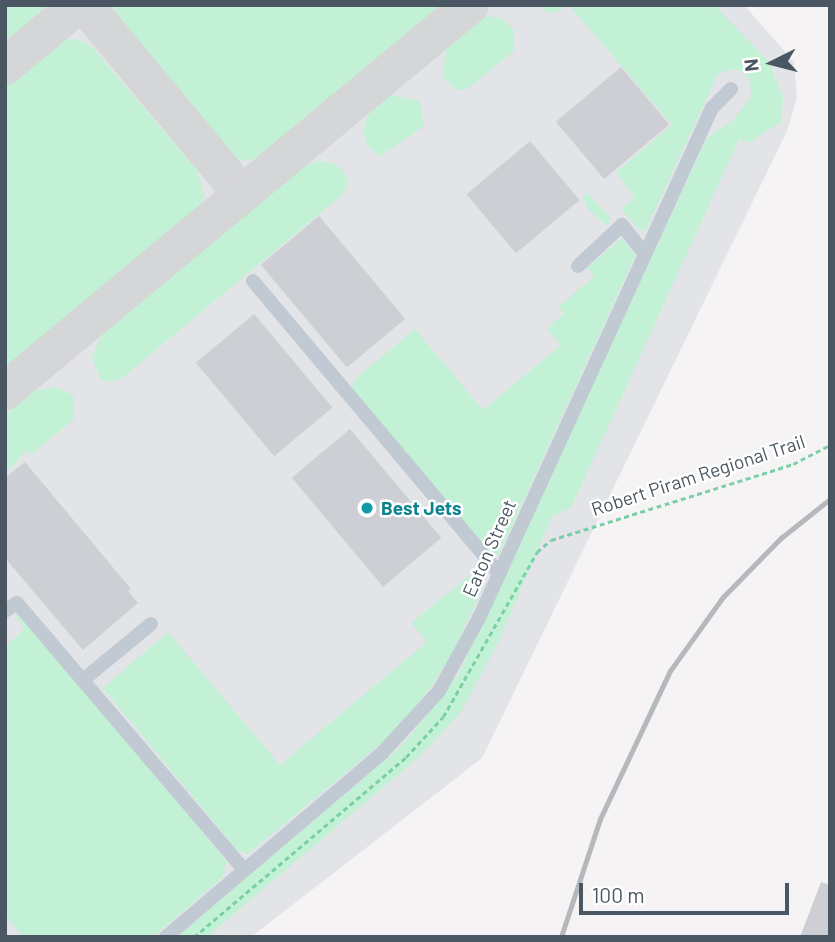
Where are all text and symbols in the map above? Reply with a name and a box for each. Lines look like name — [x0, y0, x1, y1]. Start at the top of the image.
north arrow — [737, 28, 807, 98]
text: N — [739, 58, 763, 73]
street label: Robert Piram Regional Trail — [588, 430, 808, 520]
street label: Eaton Street — [457, 496, 521, 600]
place label: Best Jets — [381, 497, 462, 519]
marker: Best Jets — [359, 500, 375, 516]
scale bar — [583, 869, 793, 913]
text: 100 m — [592, 882, 645, 907]

